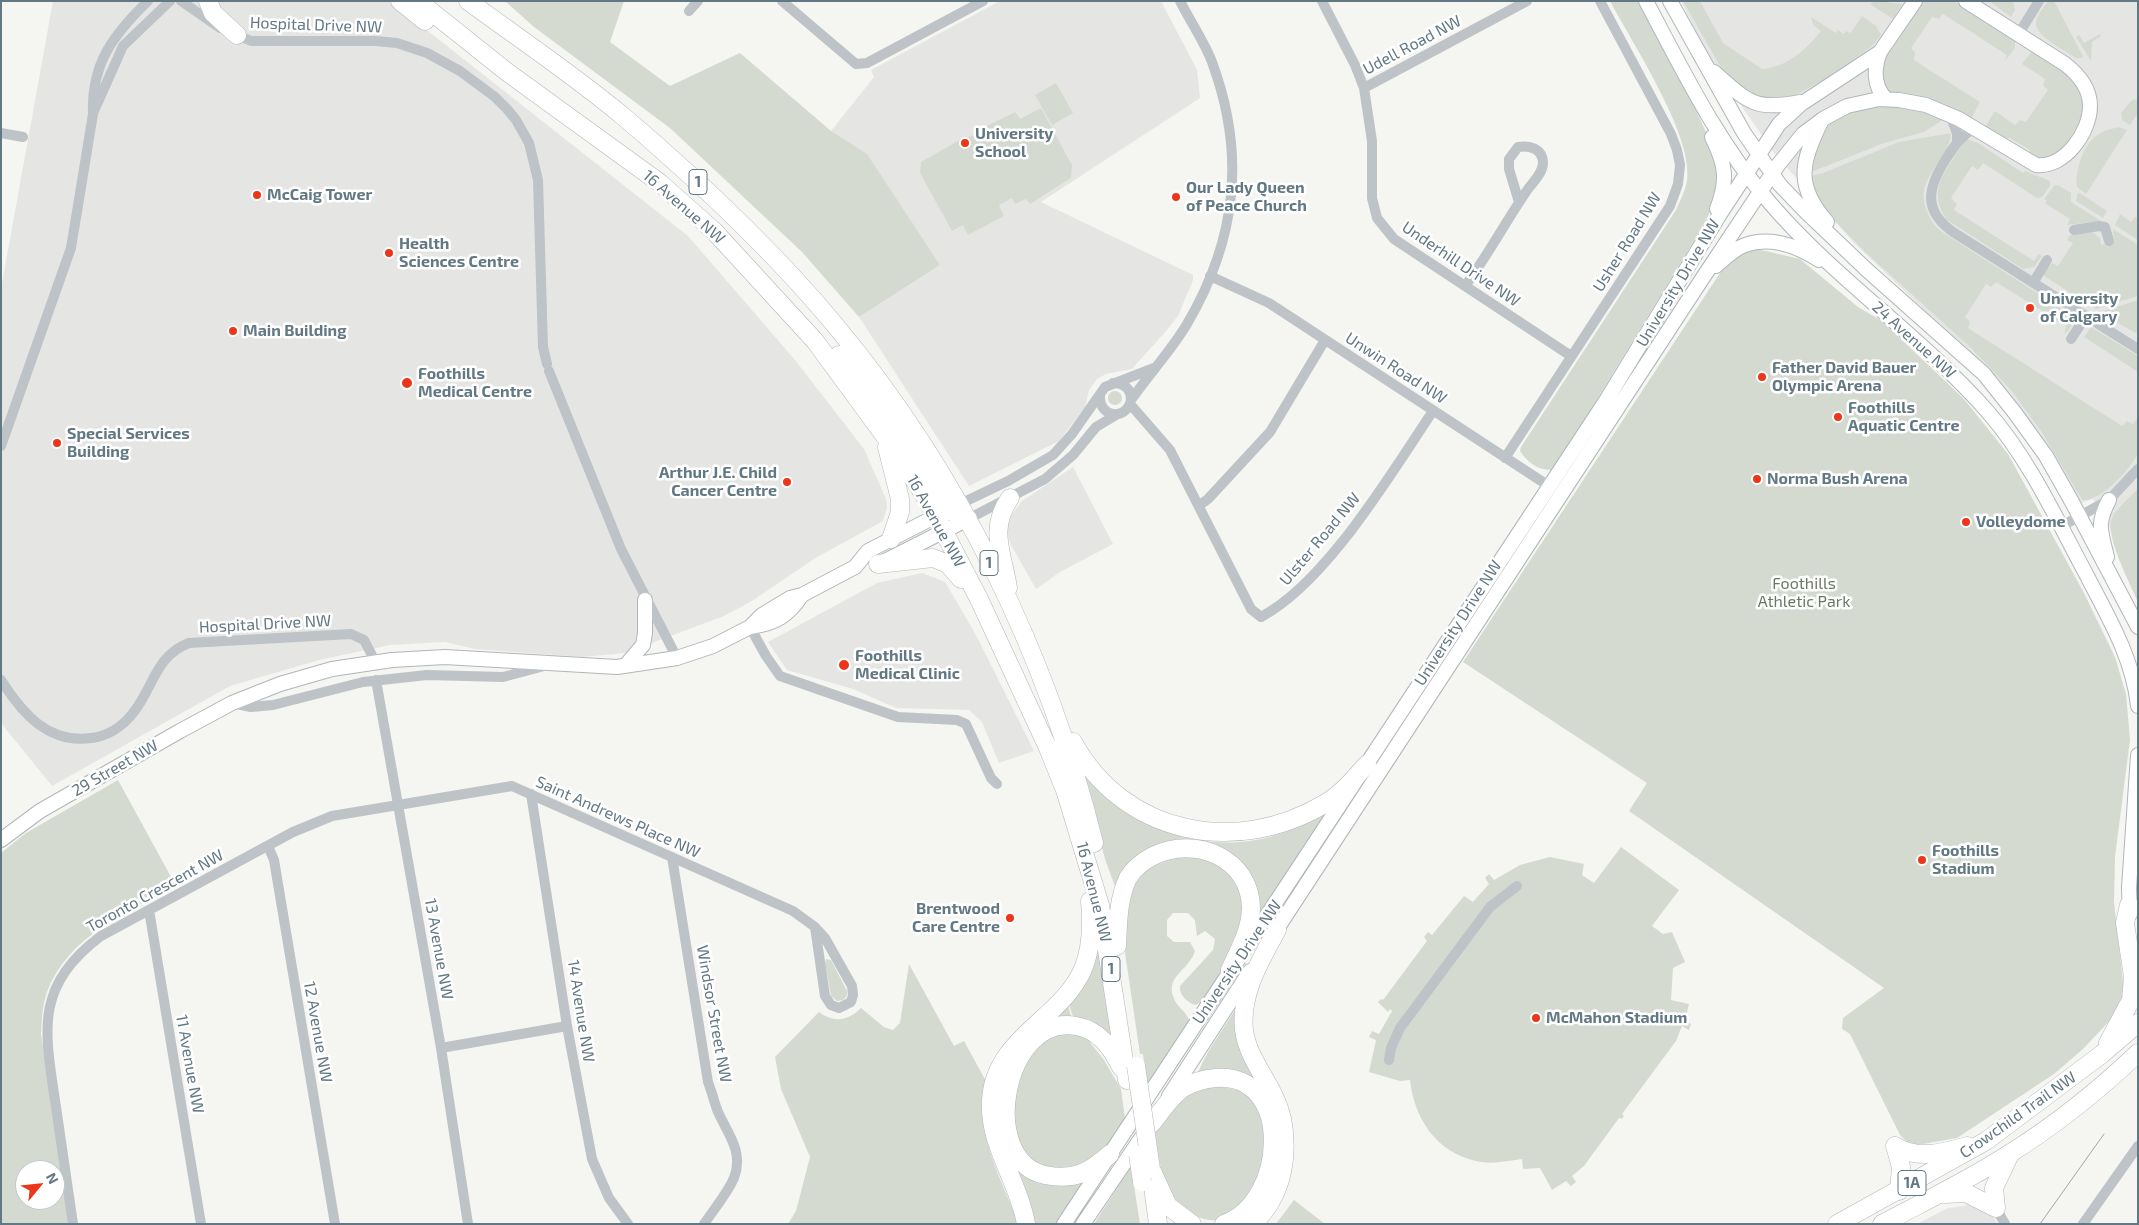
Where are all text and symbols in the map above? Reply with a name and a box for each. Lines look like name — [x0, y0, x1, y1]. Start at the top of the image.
street label: Udell Road NW — [1360, 11, 1464, 79]
street label: Hospital Drive NW — [250, 13, 382, 37]
place label: University School — [975, 124, 1053, 162]
marker: University School — [959, 137, 971, 149]
street label: 16 Avenue NW — [639, 166, 729, 248]
road number: 1 — [689, 170, 707, 194]
place label: Our Lady Queen of Peace Church — [1186, 178, 1307, 216]
place label: McCaig Tower — [267, 185, 372, 205]
marker: McCaig Tower — [251, 189, 263, 201]
street label: Usher Road NW — [1589, 189, 1665, 295]
marker: Our Lady Queen of Peace Church — [1170, 191, 1182, 203]
street label: University Drive NW — [1632, 216, 1724, 350]
street label: Underhill Drive NW — [1398, 217, 1524, 311]
place label: Health Sciences Centre — [399, 234, 519, 272]
marker: Health Sciences Centre — [383, 247, 395, 259]
place label: University of Calgary — [2040, 289, 2118, 327]
street label: 24 Avenue NW — [1868, 297, 1960, 383]
marker: University of Calgary — [2024, 302, 2036, 314]
place label: Main Building — [243, 321, 347, 341]
marker: Main Building — [227, 325, 239, 337]
street label: Unwin Road NW — [1342, 328, 1450, 408]
place label: Father David Bauer Olympic Arena — [1772, 358, 1916, 396]
place label: Foothills Medical Centre — [418, 364, 532, 402]
marker: Father David Bauer Olympic Arena — [1756, 371, 1768, 383]
marker: Foothills Medical Centre — [400, 376, 414, 390]
place label: Foothills Aquatic Centre — [1848, 398, 1959, 436]
marker: Foothills Aquatic Centre — [1832, 411, 1844, 423]
place label: Special Services Building — [67, 424, 190, 462]
marker: Special Services Building — [51, 437, 63, 449]
place label: Arthur J.E. Child Cancer Centre — [659, 463, 777, 501]
place label: Norma Bush Arena — [1767, 469, 1908, 489]
street label: 16 Avenue NW — [903, 471, 969, 571]
marker: Norma Bush Arena — [1751, 473, 1763, 485]
marker: Arthur J.E. Child Cancer Centre — [781, 476, 793, 488]
street label: Ulster Road NW — [1276, 489, 1364, 589]
place label: Volleydome — [1976, 512, 2066, 532]
marker: Volleydome — [1960, 516, 1972, 528]
road number: 1 — [980, 550, 998, 576]
street label: University Drive NW — [1410, 557, 1506, 689]
park label: Foothills Athletic Park — [1758, 574, 1850, 612]
street label: Hospital Drive NW — [198, 611, 332, 637]
place label: Foothills Medical Clinic — [855, 646, 960, 684]
marker: Foothills Medical Clinic — [837, 658, 851, 672]
street label: 29 Street NW — [69, 736, 161, 800]
street label: Saint Andrews Place NW — [533, 772, 703, 862]
street label: 16 Avenue NW — [1072, 840, 1116, 944]
place label: Foothills Stadium — [1932, 841, 1999, 879]
street label: Toronto Crescent NW — [83, 845, 227, 937]
marker: Foothills Stadium — [1916, 854, 1928, 866]
street label: University Drive NW — [1188, 896, 1286, 1028]
street label: 13 Avenue NW — [421, 897, 457, 1001]
place label: Brentwood Care Centre — [912, 899, 1000, 937]
marker: Brentwood Care Centre — [1004, 912, 1016, 924]
street label: Windsor Street NW — [692, 944, 736, 1084]
road number: 1 — [1102, 956, 1120, 982]
street label: 14 Avenue NW — [563, 958, 599, 1064]
street label: 12 Avenue NW — [300, 980, 336, 1084]
place label: McMahon Stadium — [1546, 1008, 1687, 1028]
marker: McMahon Stadium — [1530, 1012, 1542, 1024]
street label: 11 Avenue NW — [172, 1013, 208, 1115]
street label: Crowchild Trail NW — [1956, 1068, 2080, 1162]
north arrow — [15, 1160, 65, 1210]
text: N — [43, 1170, 63, 1187]
road number: 1A — [1898, 1170, 1926, 1196]

